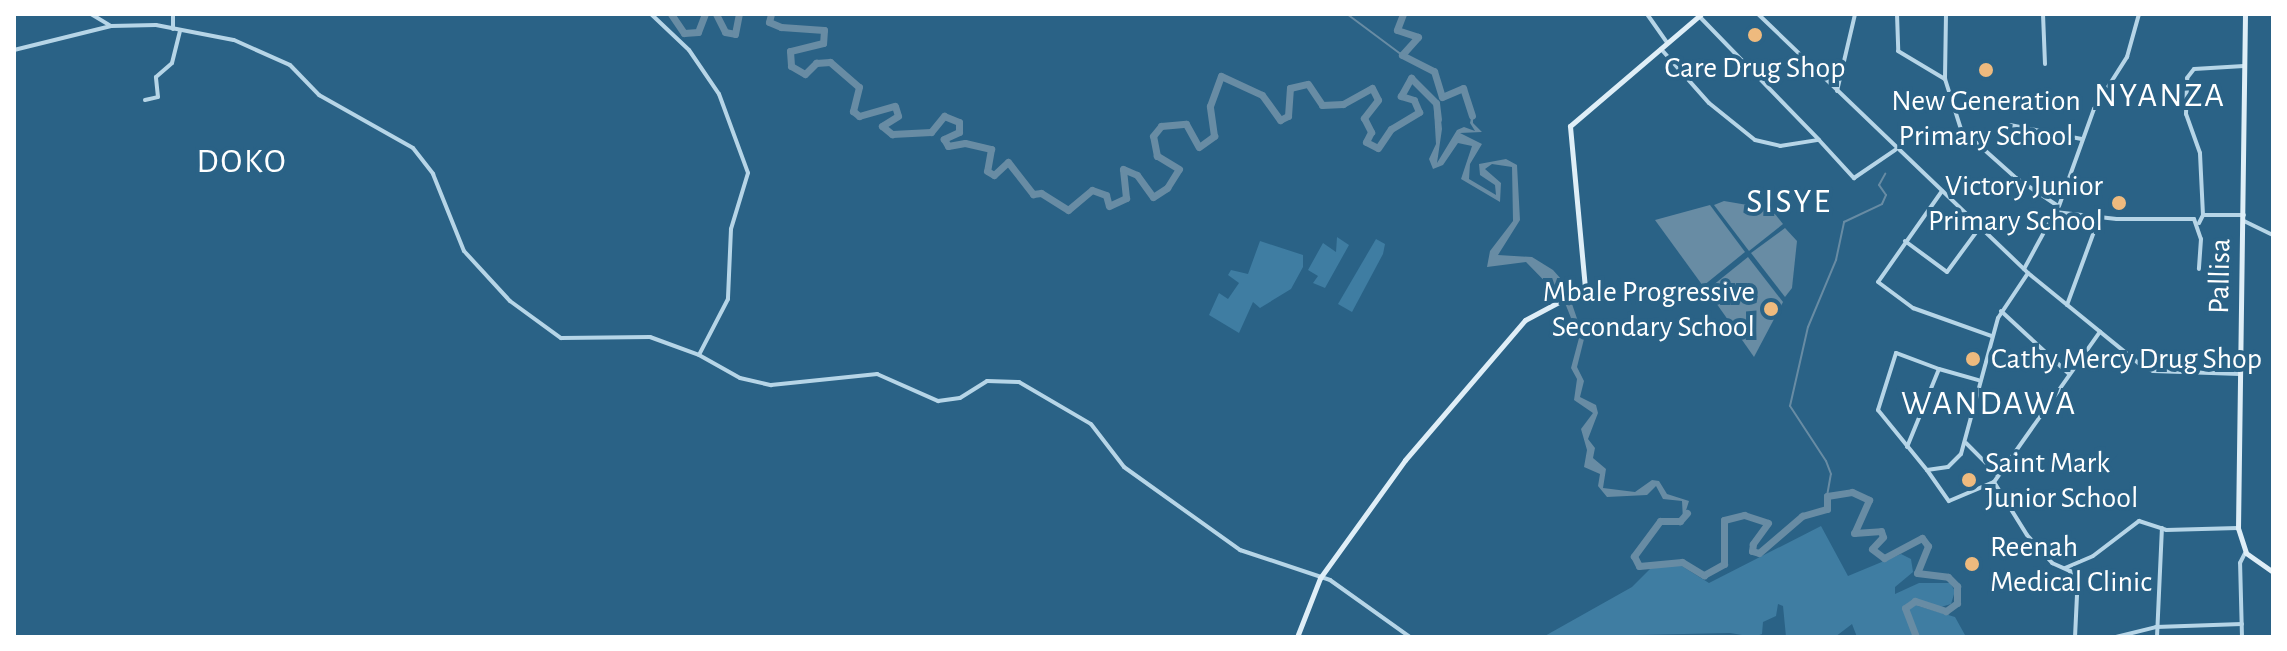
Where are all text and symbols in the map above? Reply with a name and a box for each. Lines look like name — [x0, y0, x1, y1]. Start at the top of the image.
marker: Care Drug Shop — [1744, 24, 1766, 46]
place label: Care Drug Shop — [1665, 50, 1845, 86]
marker: New Generation Primary School — [1977, 61, 1995, 79]
district label: NYANZA — [2094, 77, 2226, 117]
place label: New Generation Primary School — [1891, 83, 2081, 154]
district label: DOKO — [197, 143, 287, 183]
place label: Victory Junior Primary School — [1928, 168, 2103, 238]
district label: SISYE — [1746, 183, 1832, 223]
marker: Victory Junior Primary School — [2110, 194, 2128, 212]
street label: Pallisa — [2201, 238, 2239, 314]
place label: Mbale Progressive Secondary School — [1543, 274, 1755, 344]
marker: Mbale Progressive Secondary School — [1762, 300, 1780, 318]
place label: Cathy Mercy Drug Shop — [1991, 341, 2262, 377]
marker: Cathy Mercy Drug Shop — [1962, 348, 1984, 370]
district label: WANDAWA — [1901, 385, 2077, 425]
place label: Saint Mark Junior School — [1985, 445, 2138, 516]
marker: Saint Mark Junior School — [1960, 471, 1978, 489]
place label: Reenah Medical Clinic — [1990, 529, 2152, 600]
marker: Reenah Medical Clinic — [1961, 553, 1983, 575]

